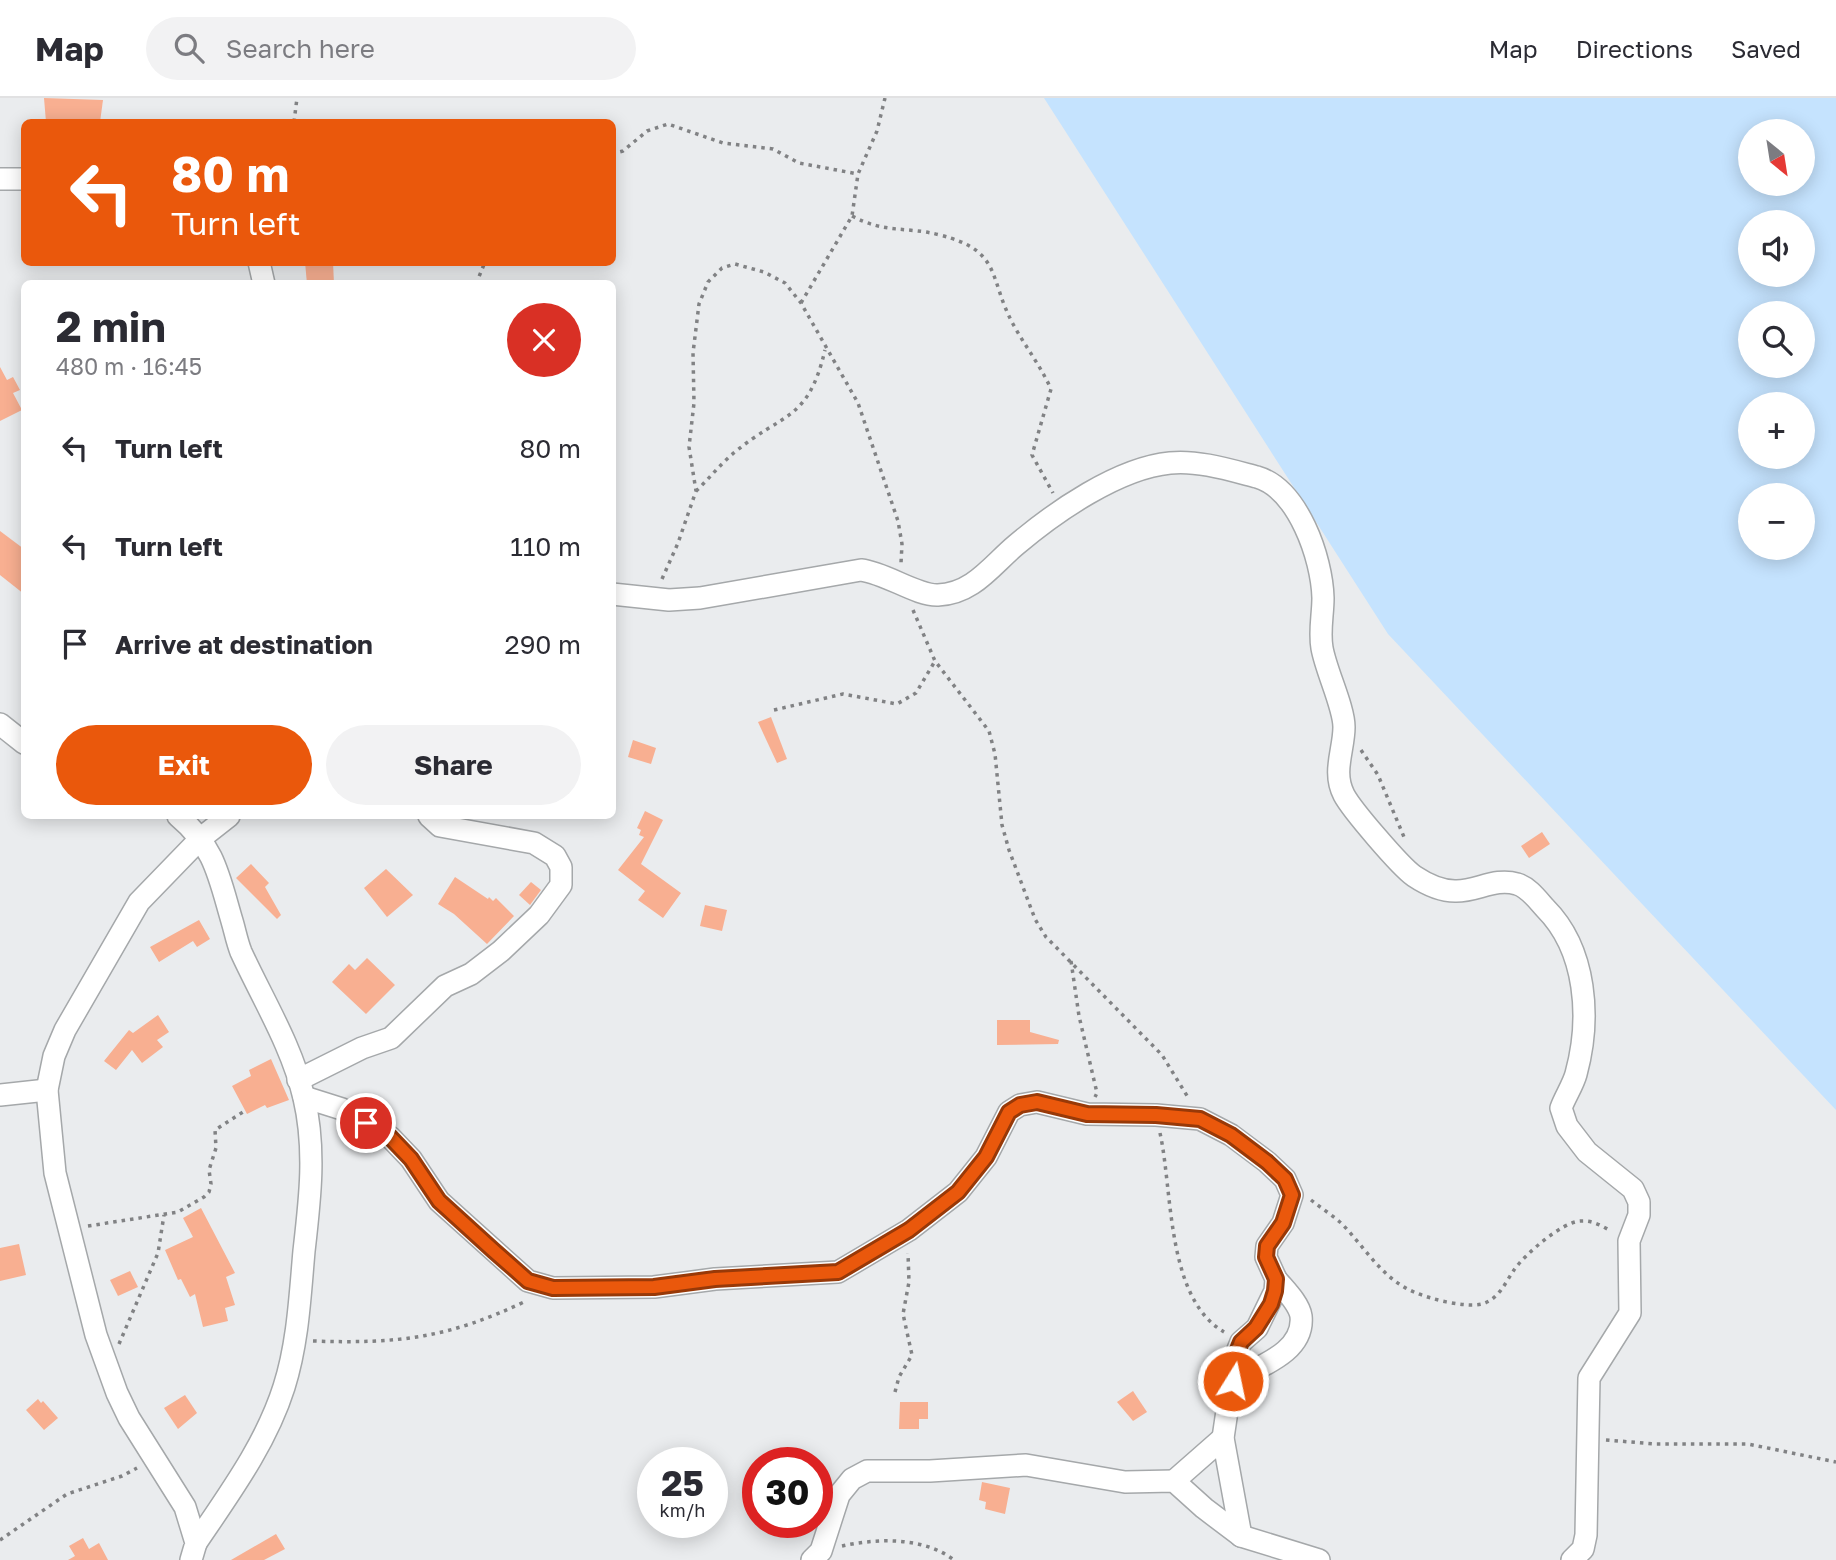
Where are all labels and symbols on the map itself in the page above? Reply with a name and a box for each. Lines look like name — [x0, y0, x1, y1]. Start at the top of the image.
north arrow — [1738, 119, 1815, 196]
pin — [336, 1093, 396, 1153]
position arrow — [1196, 1344, 1270, 1418]
speed limit sign: 30 — [742, 1447, 833, 1538]

